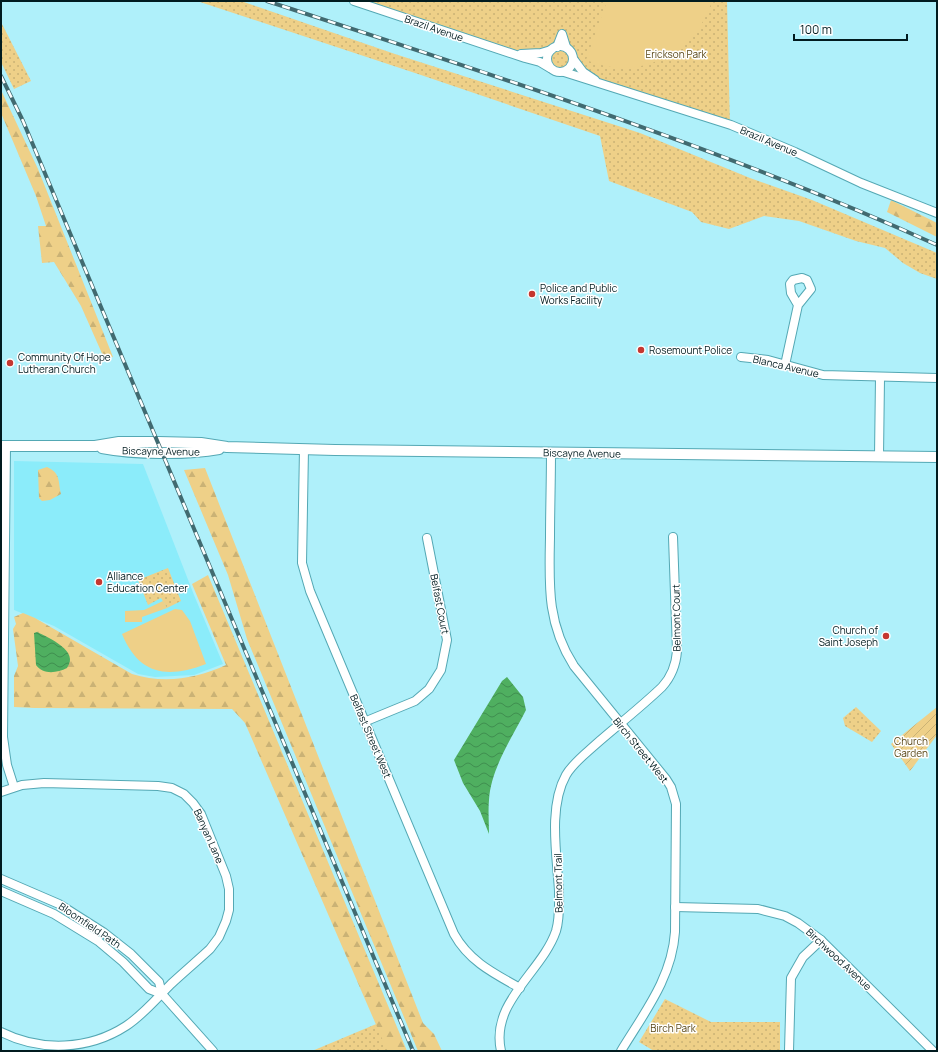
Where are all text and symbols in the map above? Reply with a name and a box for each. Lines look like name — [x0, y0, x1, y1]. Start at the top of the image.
street label: Brazil Avenue — [403, 11, 465, 45]
scale bar — [794, 16, 907, 42]
text: 100 m — [800, 21, 832, 38]
park label: Erickson Park — [645, 47, 708, 61]
street label: Brazil Avenue — [738, 123, 800, 159]
place label: Police and Public Works Facility — [540, 281, 618, 307]
marker: Police and Public Works Facility — [527, 289, 537, 299]
place label: Rosemount Police — [649, 343, 732, 357]
marker: Rosemount Police — [636, 345, 646, 355]
place label: Community Of Hope Lutheran Church — [18, 350, 111, 376]
street label: Blanca Avenue — [752, 352, 820, 380]
marker: Community Of Hope Lutheran Church — [5, 358, 15, 368]
street label: Biscayne Avenue — [122, 443, 200, 459]
street label: Biscayne Avenue — [543, 445, 621, 461]
place label: Alliance Education Center — [107, 569, 188, 595]
street label: Belfast Court — [427, 573, 453, 635]
marker: Alliance Education Center — [94, 577, 104, 587]
street label: Belmont Court — [668, 584, 684, 652]
place label: Church of Saint Joseph — [819, 623, 878, 649]
marker: Church of Saint Joseph — [881, 631, 891, 641]
street label: Belfast Street West — [347, 692, 395, 780]
street label: Birch Street West — [610, 714, 672, 786]
park label: Church Garden — [894, 734, 928, 760]
street label: Banyan Lane — [191, 806, 227, 866]
street label: Belmont Trail — [550, 853, 566, 913]
street label: Bloomfield Path — [56, 899, 124, 951]
street label: Birchwood Avenue — [803, 925, 875, 993]
park label: Birch Park — [650, 1021, 697, 1035]

